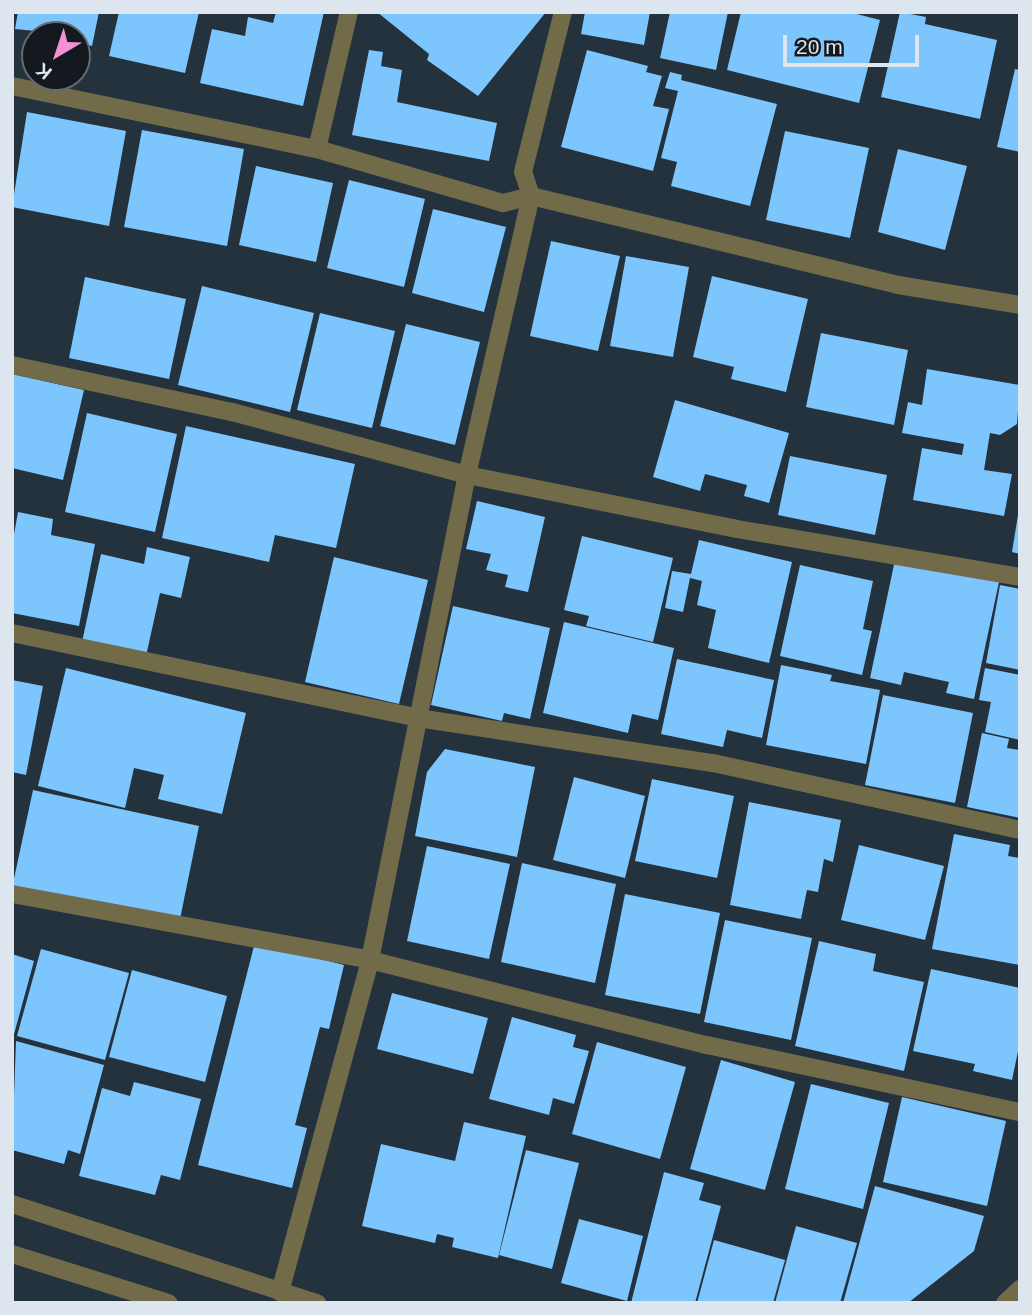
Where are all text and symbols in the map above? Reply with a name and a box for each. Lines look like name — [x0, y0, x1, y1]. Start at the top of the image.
north arrow — [21, 21, 91, 91]
scale bar — [787, 21, 923, 65]
text: 20 m — [796, 35, 843, 58]
text: K — [32, 59, 56, 84]

